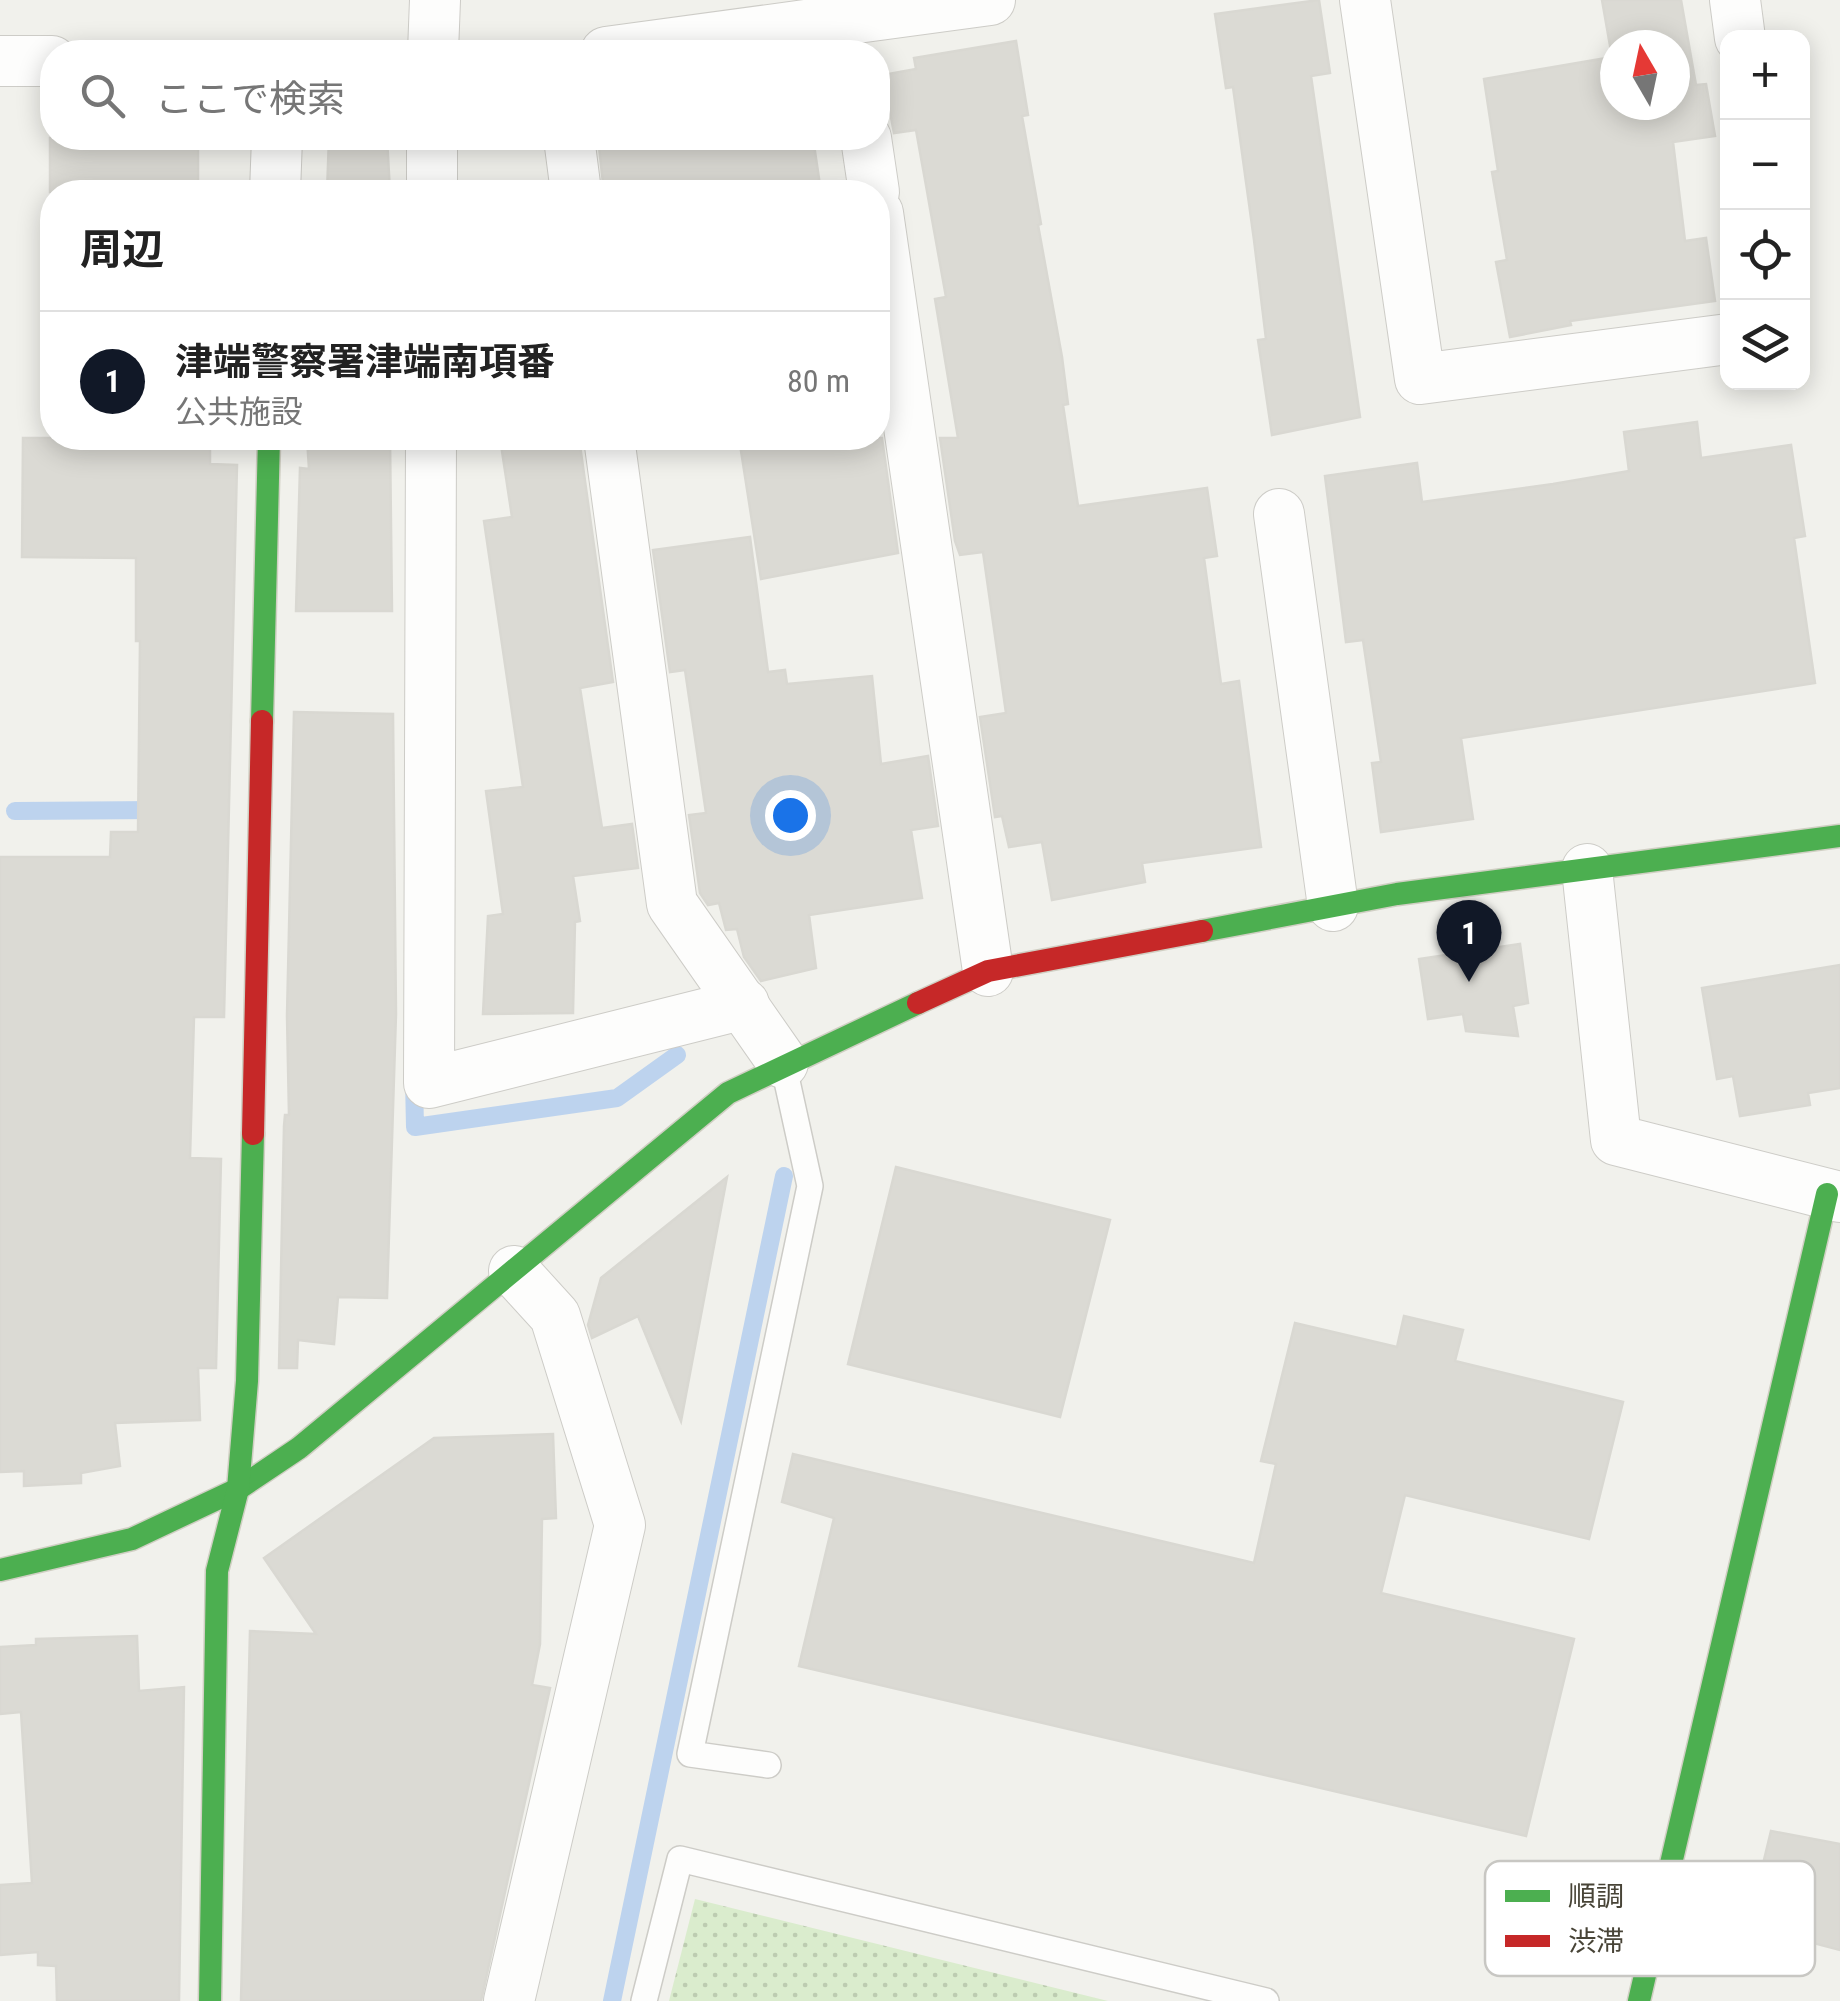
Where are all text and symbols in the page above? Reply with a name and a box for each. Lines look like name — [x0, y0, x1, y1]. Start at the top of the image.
north arrow — [1600, 30, 1690, 120]
map controls — [1720, 30, 1810, 390]
button: + — [1720, 30, 1810, 120]
search box — [40, 40, 890, 150]
icon: search — [75, 68, 130, 123]
text: ここで検索 — [155, 77, 345, 121]
button: − — [1720, 120, 1810, 210]
button: locate — [1720, 210, 1810, 300]
text: 周辺 — [80, 225, 164, 274]
button: layers — [1720, 300, 1810, 390]
text: 津端警察署津端南項番 — [175, 340, 555, 384]
text: 1 — [104, 362, 121, 400]
text: 80 m — [787, 362, 850, 400]
text: 公共施設 — [175, 393, 303, 431]
your location — [765, 790, 816, 841]
pin: 1 — [1436, 900, 1502, 982]
legend — [1485, 1861, 1815, 1976]
text: 順調 — [1568, 1880, 1624, 1913]
text: 渋滞 — [1568, 1925, 1624, 1958]

